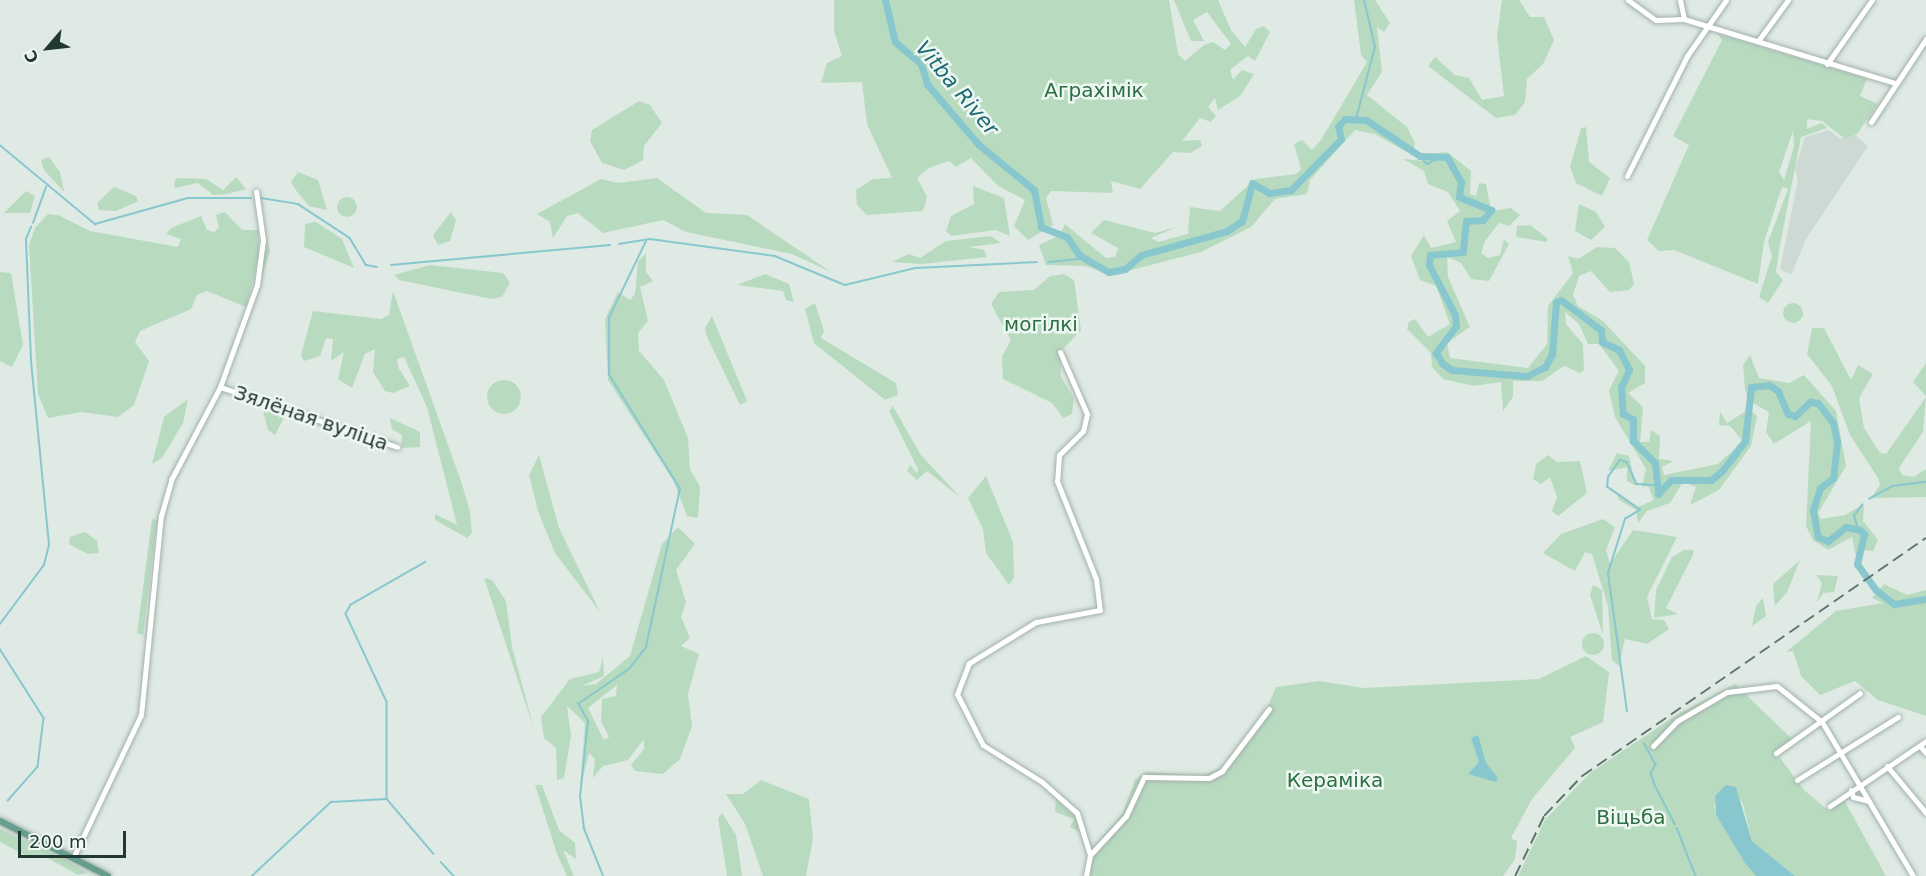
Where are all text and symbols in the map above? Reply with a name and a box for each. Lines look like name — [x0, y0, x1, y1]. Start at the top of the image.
north arrow — [18, 18, 78, 78]
water label: Vitba River — [910, 36, 1004, 140]
text: С — [21, 47, 43, 66]
park label: Аграхімік — [1044, 78, 1144, 102]
park label: могілкі — [1004, 312, 1078, 336]
street label: Зялёная вуліца — [231, 380, 391, 456]
park label: Кераміка — [1287, 768, 1383, 792]
park label: Віцьба — [1596, 805, 1666, 829]
scale bar — [21, 819, 129, 857]
text: 200 m — [29, 831, 87, 852]

